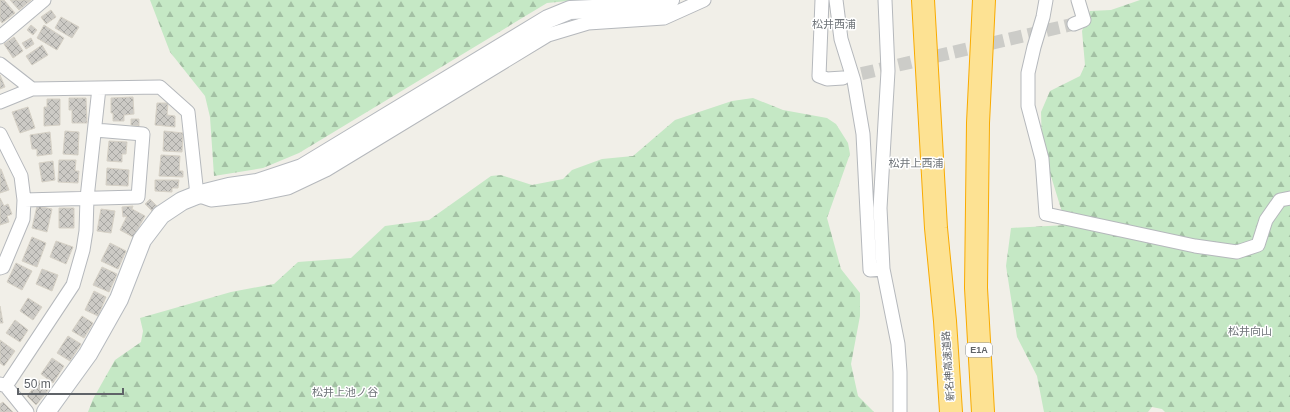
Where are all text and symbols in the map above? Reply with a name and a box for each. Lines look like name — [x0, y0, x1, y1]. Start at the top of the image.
district label: 松井西浦 — [812, 18, 856, 30]
district label: 松井上西浦 — [889, 157, 944, 169]
district label: 松井向山 — [1228, 325, 1272, 337]
street label: 新名神高速道路 — [940, 331, 956, 401]
road number: E1A — [966, 343, 992, 357]
scale bar — [18, 370, 123, 396]
text: 50 m — [24, 377, 51, 391]
district label: 松井上池ノ谷 — [312, 386, 378, 398]

